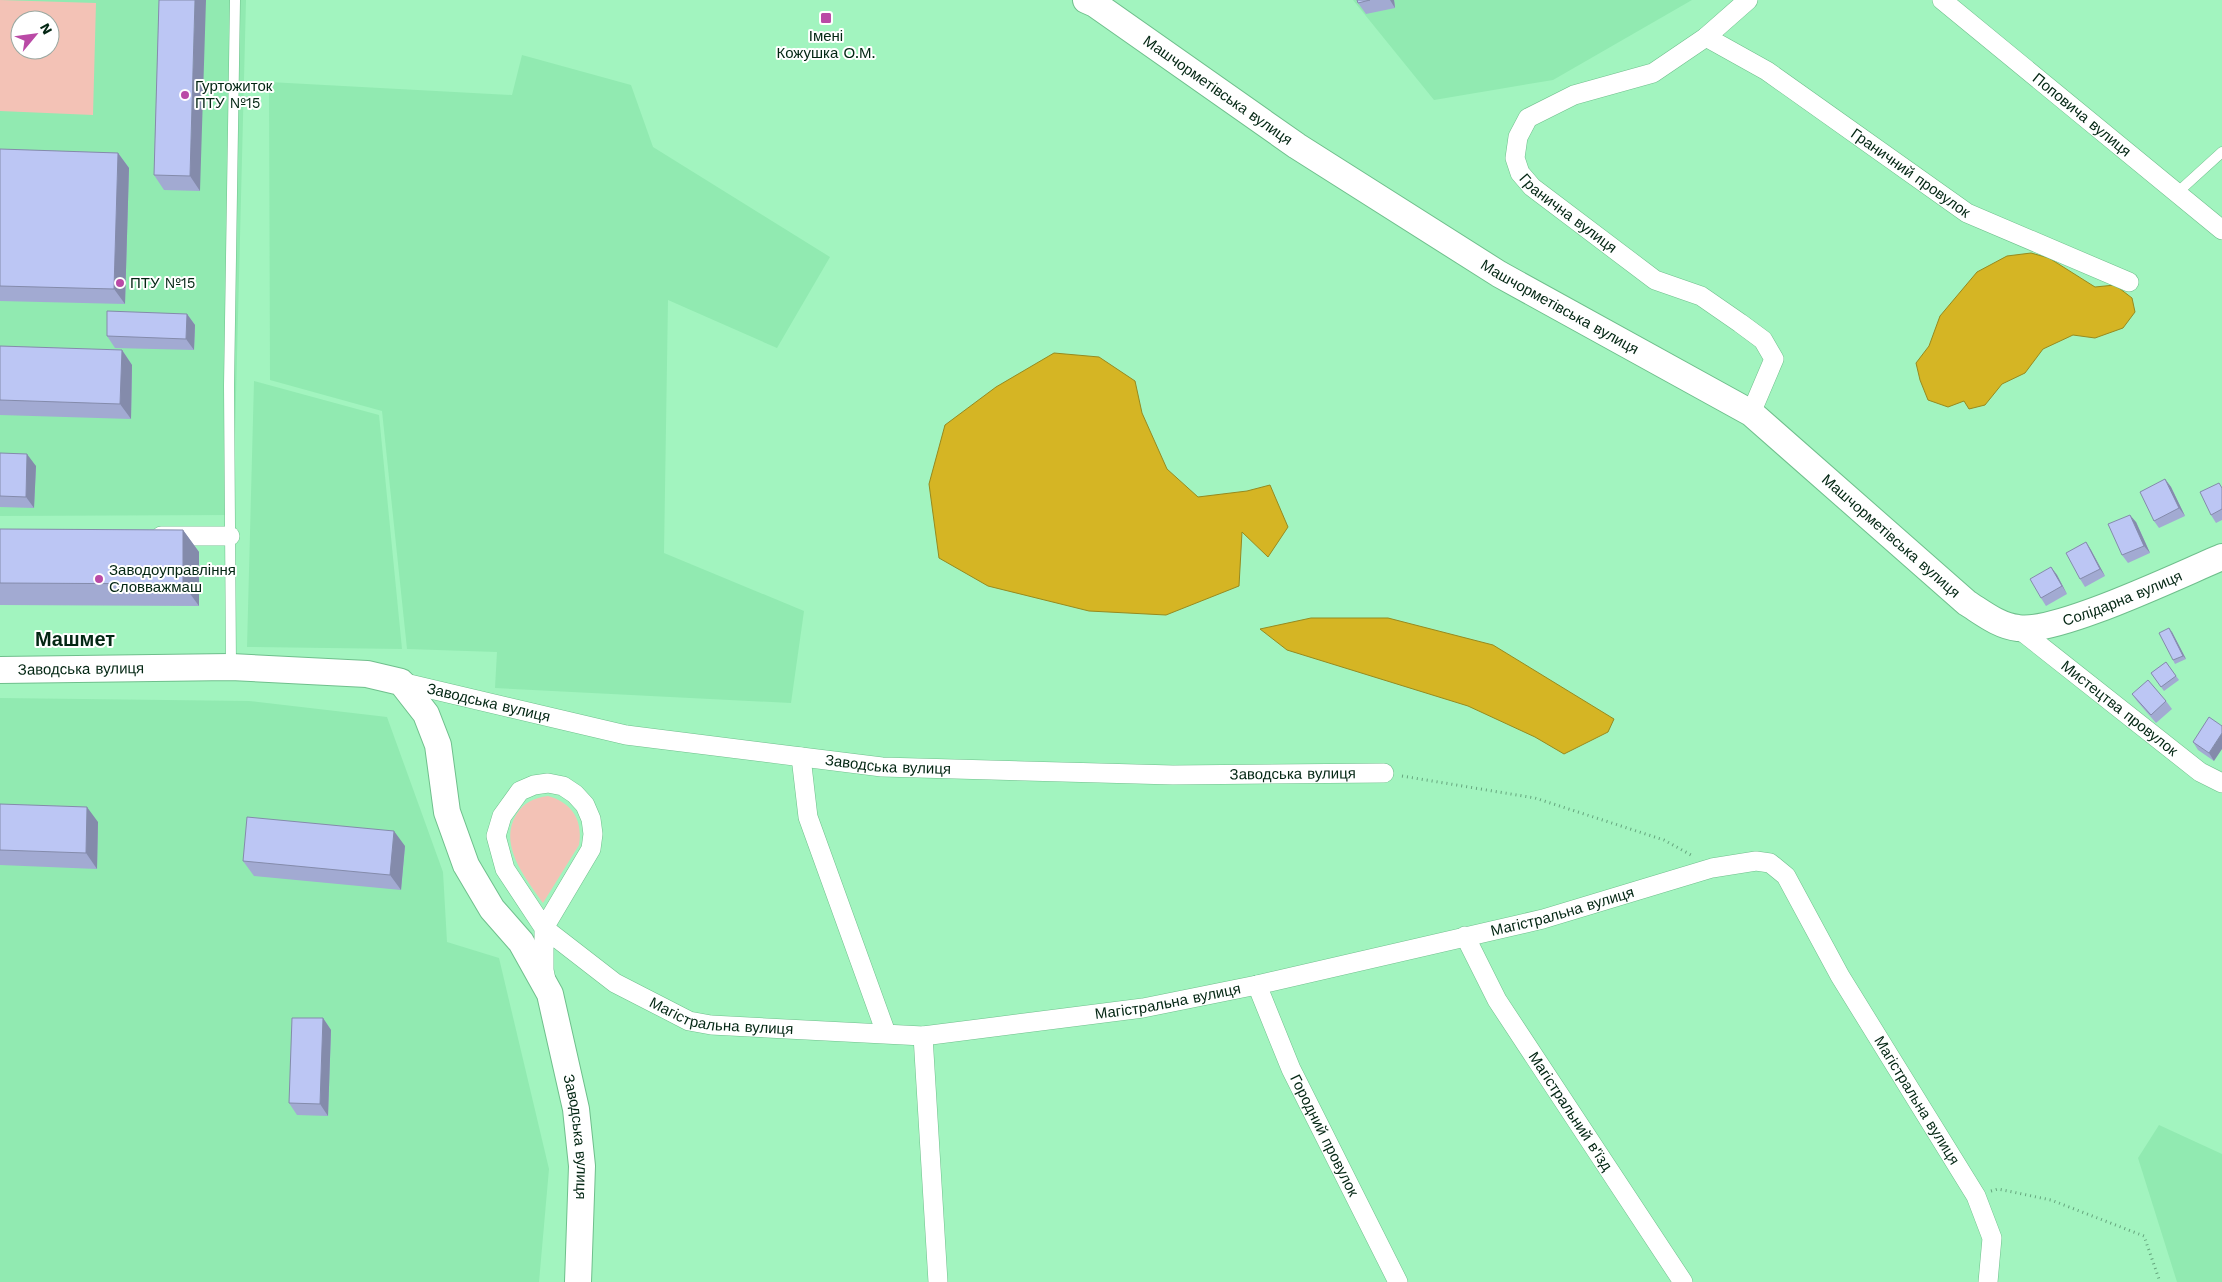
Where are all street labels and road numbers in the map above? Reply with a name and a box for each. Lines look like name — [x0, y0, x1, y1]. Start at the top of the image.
street label: Машчорметівська вулиця — [1140, 32, 1296, 149]
street label: Поповича вулиця — [2029, 69, 2135, 161]
street label: Граничний провулок — [1847, 125, 1974, 222]
street label: Гранична вулиця — [1515, 170, 1620, 257]
street label: Машчорметівська вулиця — [1477, 256, 1642, 358]
street label: Машчорметівська вулиця — [1818, 470, 1964, 602]
street label: Солідарна вулиця — [2060, 567, 2185, 630]
street label: Мистецтва провулок — [2058, 657, 2182, 760]
street label: Заводська вулиця — [18, 659, 144, 679]
street label: Заводська вулиця — [425, 679, 552, 726]
street label: Заводська вулиця — [824, 751, 951, 778]
street label: Заводська вулиця — [1229, 764, 1356, 783]
street label: Магістральна вулиця — [1489, 883, 1636, 940]
street label: Магістральна вулиця — [1094, 980, 1242, 1023]
street label: Магістральна вулиця — [646, 993, 794, 1038]
street label: Магістральна вулиця — [1870, 1033, 1963, 1168]
street label: Магістральний в'їзд — [1525, 1049, 1616, 1174]
street label: Городний провулок — [1286, 1071, 1363, 1200]
street label: Заводська вулиця — [559, 1072, 591, 1200]

